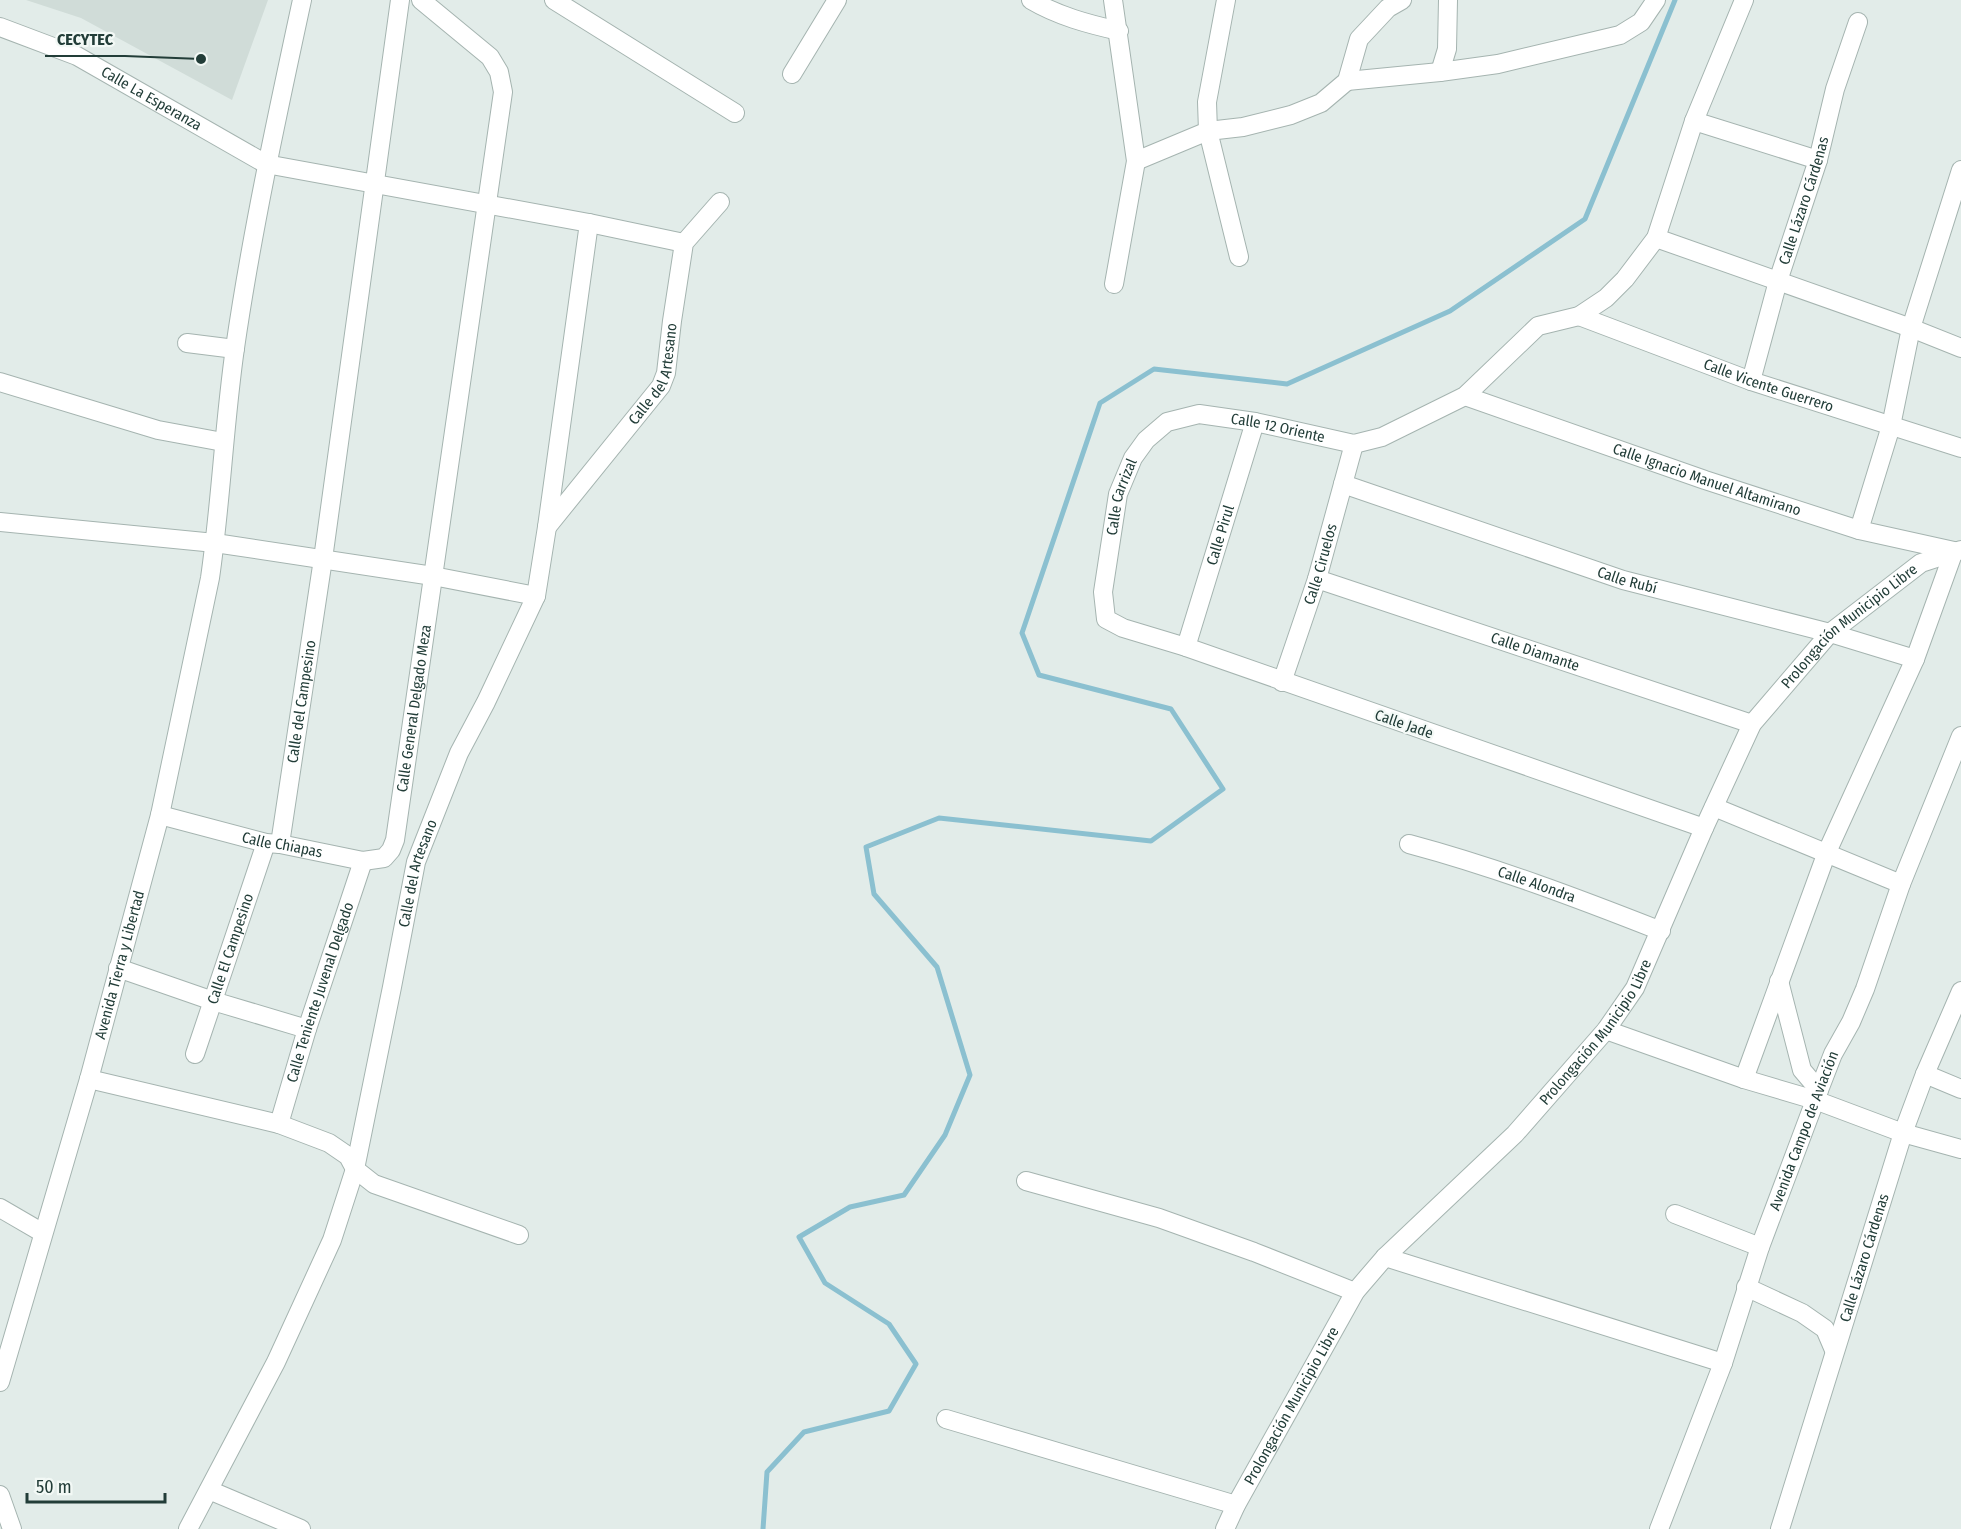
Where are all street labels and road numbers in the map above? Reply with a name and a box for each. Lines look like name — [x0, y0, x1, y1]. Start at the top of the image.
street label: Calle La Esperanza — [98, 63, 205, 134]
street label: Calle Lázaro Cárdenas — [1775, 135, 1832, 267]
street label: Calle del Artesano — [625, 322, 681, 428]
street label: Calle Vicente Guerrero — [1701, 355, 1836, 416]
street label: Calle 12 Oriente — [1230, 410, 1326, 446]
street label: Calle Ignacio Manuel Altamirano — [1610, 439, 1803, 520]
street label: Calle Carrizal — [1103, 456, 1141, 537]
street label: Calle Pirul — [1203, 503, 1238, 568]
street label: Calle Ciruelos — [1300, 522, 1341, 607]
street label: Prolongación Municipio Libre — [1777, 560, 1921, 692]
street label: Calle Rubí — [1595, 563, 1659, 597]
street label: Calle General Delgado Meza — [393, 623, 435, 793]
street label: Calle Diamante — [1489, 629, 1582, 675]
street label: Calle del Campesino — [283, 639, 320, 764]
street label: Calle Jade — [1373, 706, 1435, 742]
street label: Calle del Artesano — [395, 817, 441, 929]
street label: Calle Chiapas — [240, 828, 324, 861]
street label: Calle Alondra — [1496, 862, 1578, 906]
street label: Avenida Tierra y Libertad — [91, 889, 148, 1041]
street label: Calle El Campesino — [203, 891, 257, 1007]
street label: Calle Teniente Juvenal Delgado — [283, 900, 358, 1085]
street label: Prolongación Municipio Libre — [1536, 957, 1655, 1109]
street label: Avenida Campo de Aviación — [1766, 1048, 1842, 1213]
street label: Calle Lázaro Cárdenas — [1836, 1191, 1893, 1324]
street label: Prolongación Municipio Libre — [1240, 1324, 1343, 1488]

